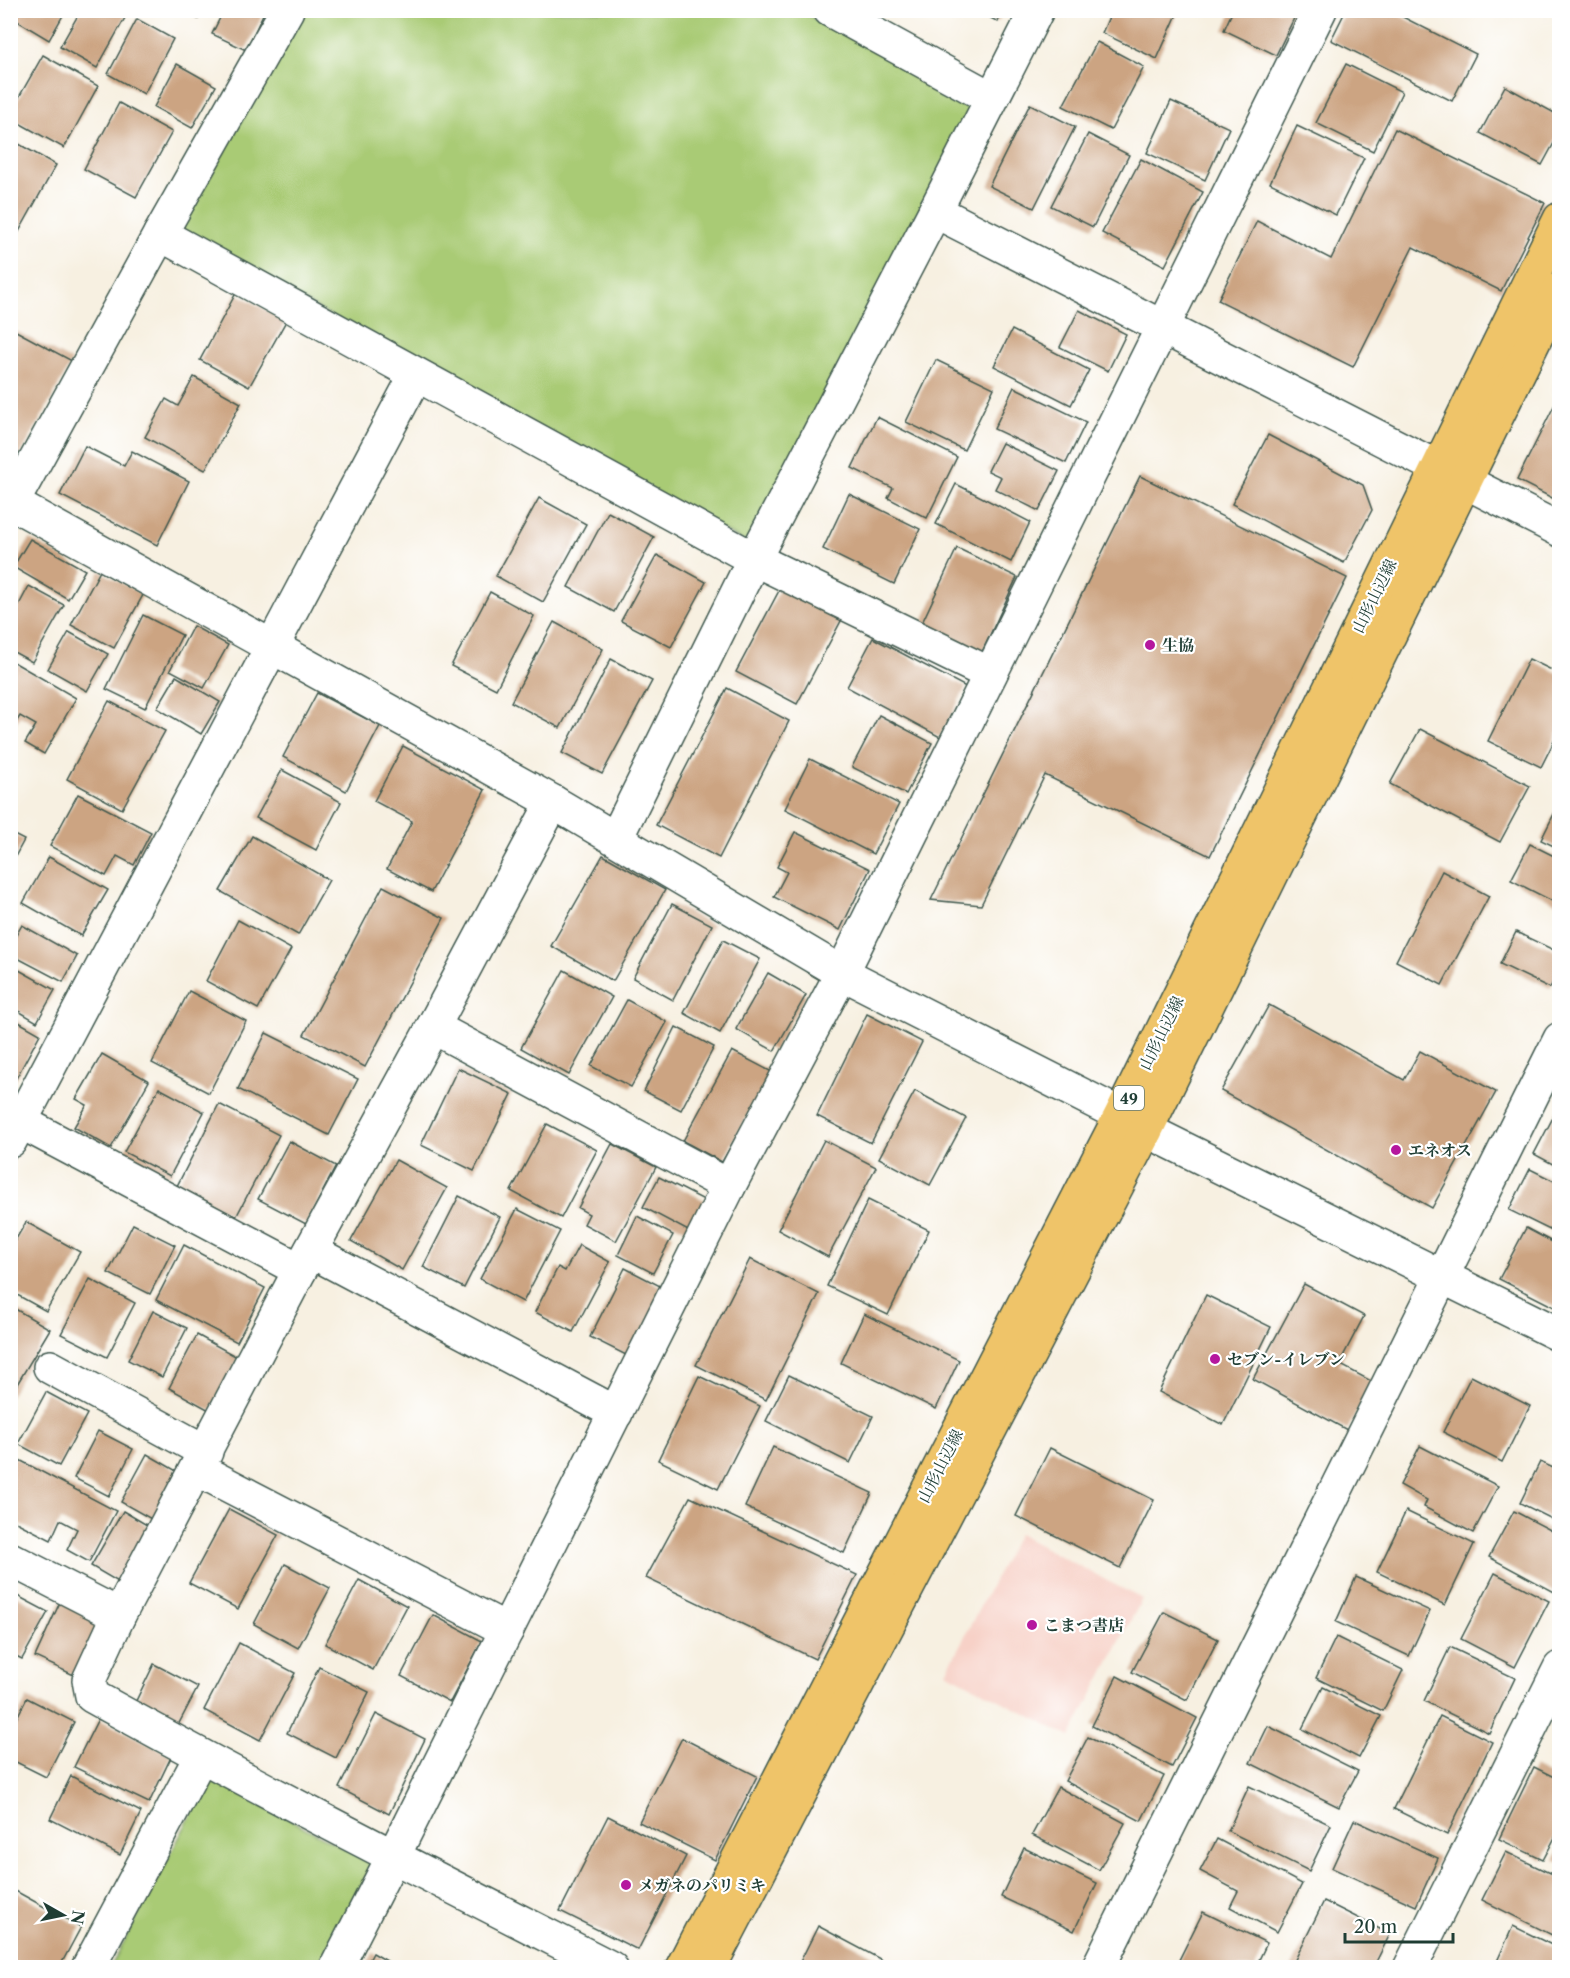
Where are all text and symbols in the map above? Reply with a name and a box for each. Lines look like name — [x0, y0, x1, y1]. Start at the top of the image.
street label: 山形山辺線 — [1347, 556, 1401, 636]
place label: 生協 — [1162, 635, 1194, 655]
marker: 生協 — [1143, 638, 1157, 652]
street label: 山形山辺線 — [1134, 993, 1188, 1073]
road number: 49 — [1114, 1086, 1144, 1110]
place label: エネオス — [1408, 1140, 1472, 1160]
marker: エネオス — [1389, 1143, 1403, 1157]
place label: セブン-イレブン — [1227, 1349, 1345, 1369]
marker: セブン-イレブン — [1208, 1352, 1222, 1366]
street label: 山形山辺線 — [913, 1426, 967, 1506]
place label: こまつ書店 — [1044, 1615, 1124, 1635]
marker: こまつ書店 — [1025, 1618, 1039, 1632]
place label: メガネのパリミキ — [638, 1875, 766, 1895]
marker: メガネのパリミキ — [619, 1878, 633, 1892]
north arrow — [33, 1885, 93, 1945]
scale bar — [1345, 1906, 1453, 1944]
text: N — [67, 1909, 89, 1926]
text: 20 m — [1354, 1916, 1398, 1938]

